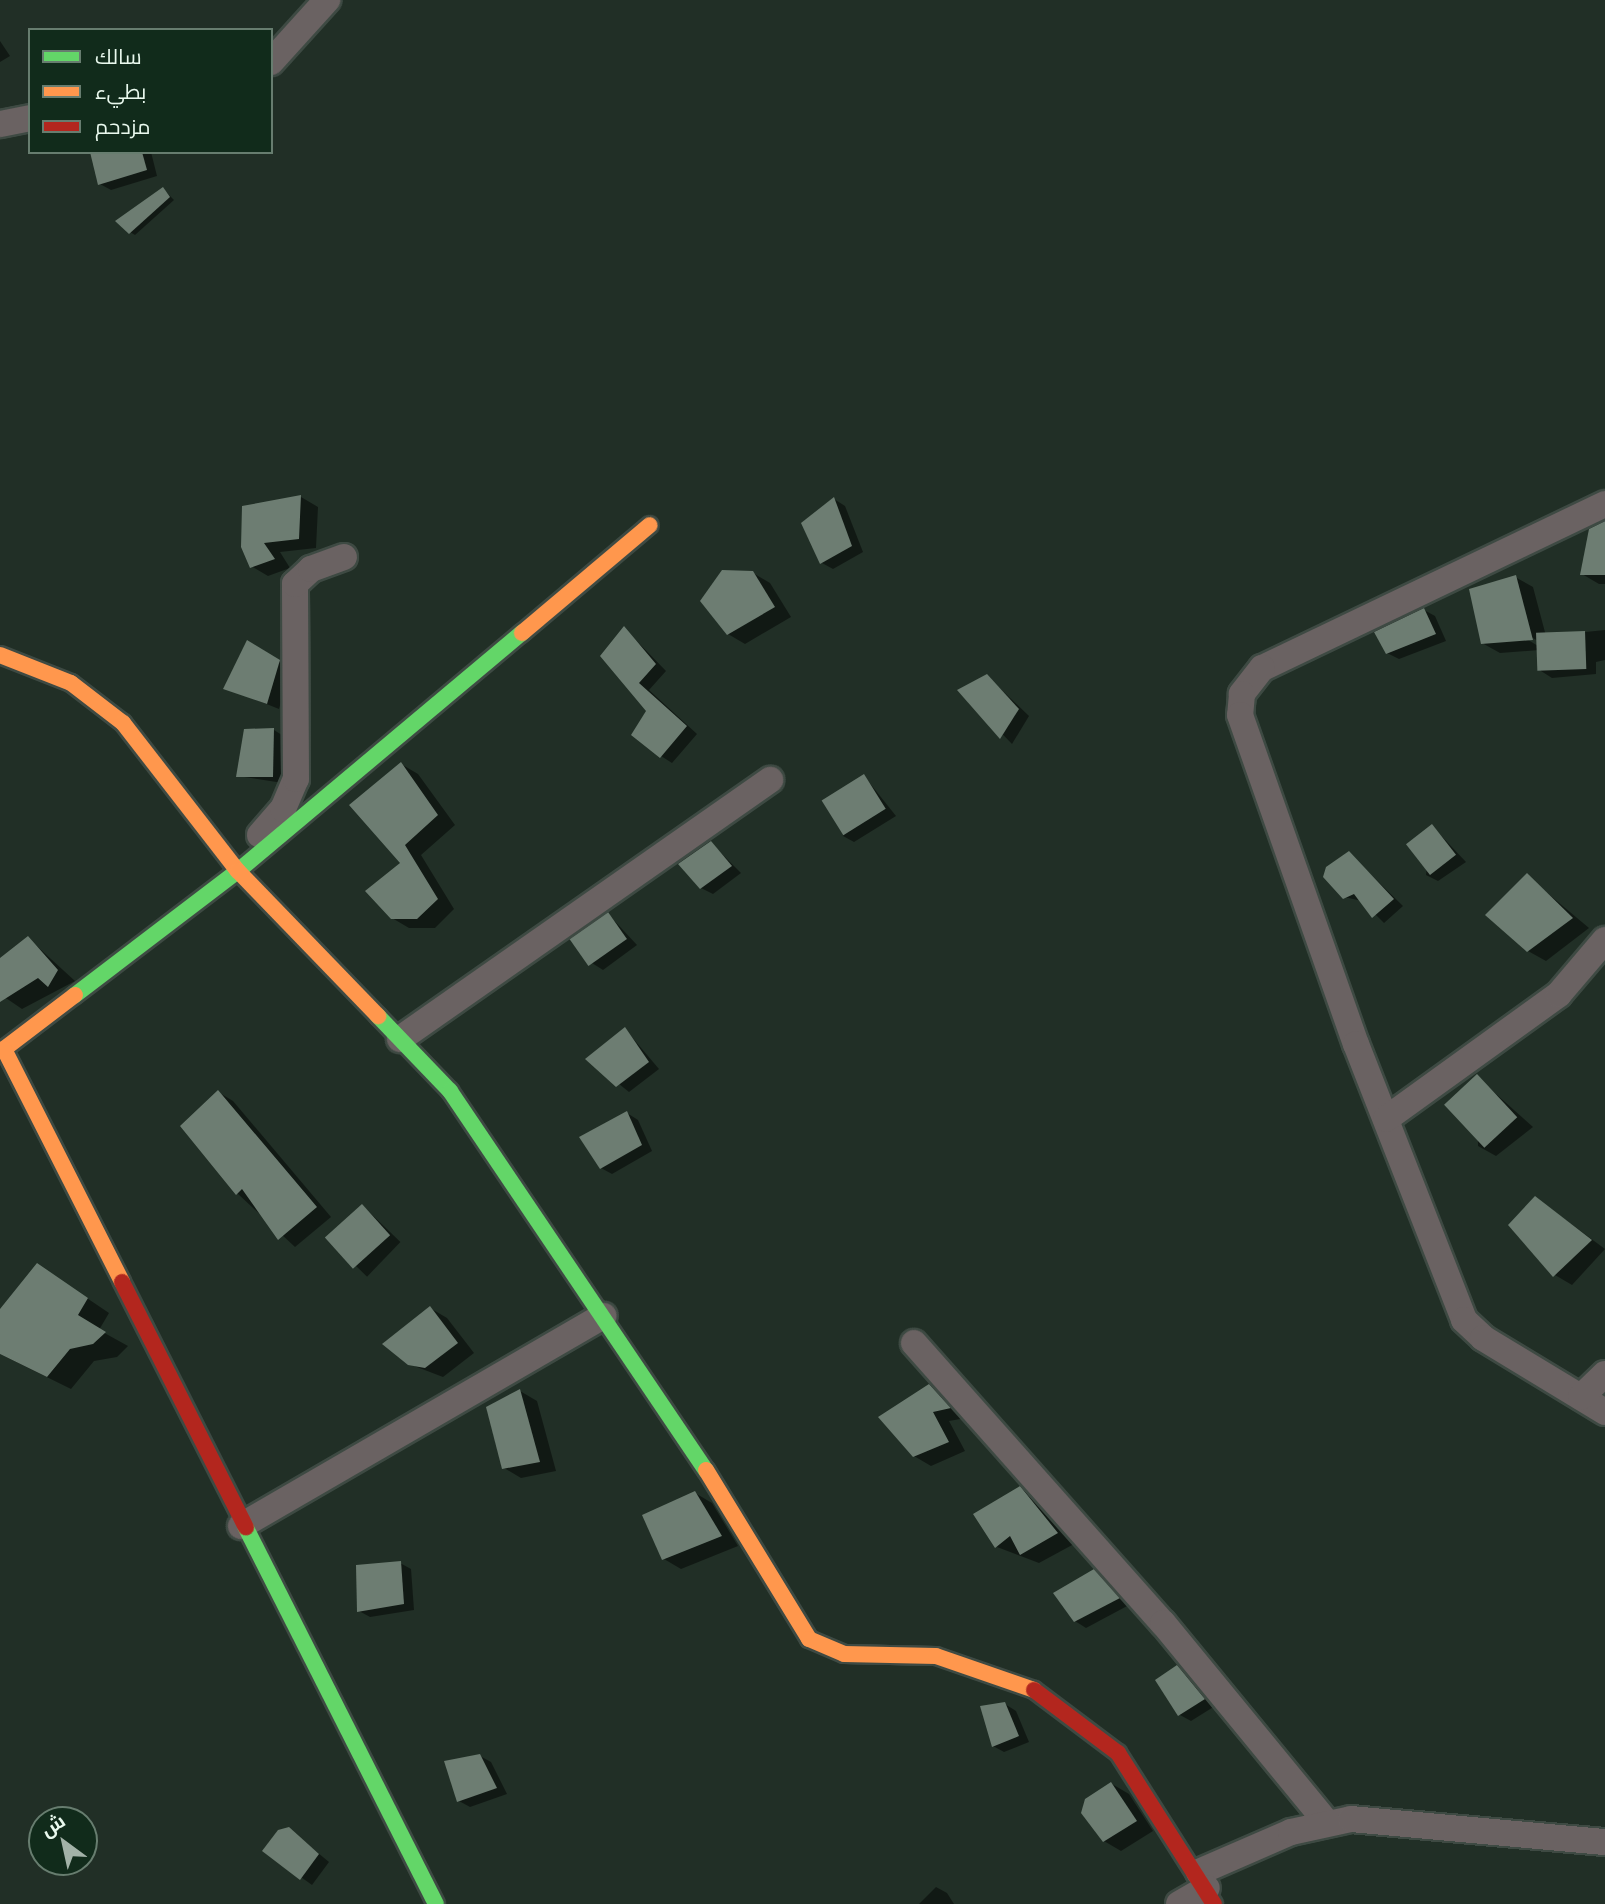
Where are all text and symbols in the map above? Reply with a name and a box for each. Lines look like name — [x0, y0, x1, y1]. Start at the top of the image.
legend — [28, 28, 273, 154]
text: سالك — [95, 42, 142, 70]
text: بطيء — [95, 77, 146, 105]
text: مزدحم — [95, 112, 150, 140]
north arrow — [28, 1806, 98, 1876]
text: ش — [35, 1808, 70, 1843]

